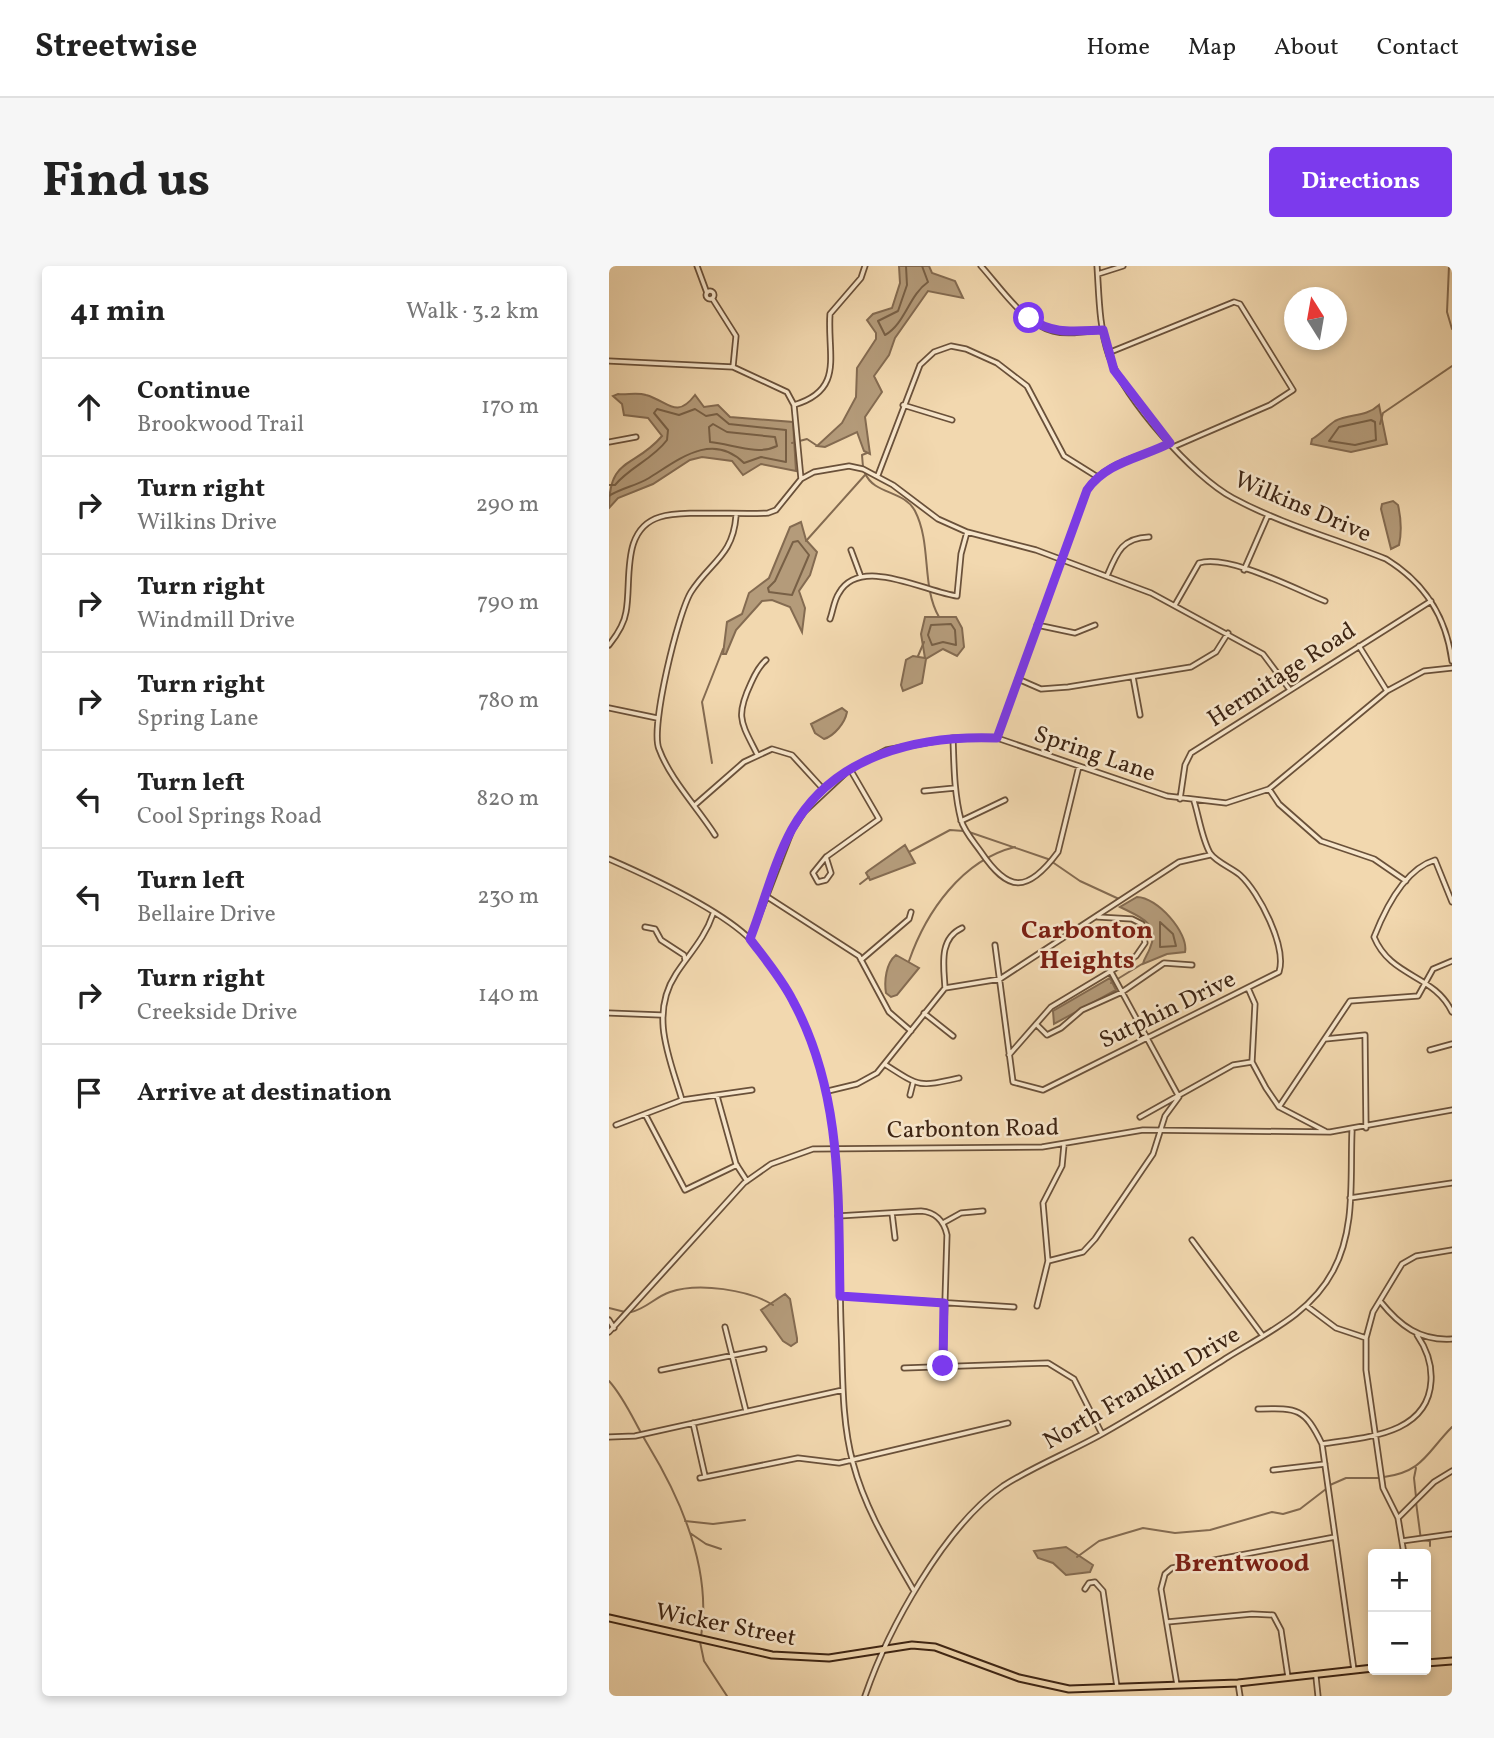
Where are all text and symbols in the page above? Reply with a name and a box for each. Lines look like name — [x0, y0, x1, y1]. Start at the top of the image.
text: Streetwise — [35, 25, 197, 71]
text: Home — [1086, 31, 1150, 65]
text: Map — [1188, 31, 1236, 65]
text: About — [1274, 31, 1339, 65]
text: Contact — [1377, 31, 1459, 65]
button: Directions — [1269, 147, 1452, 217]
text: Find us — [42, 148, 210, 217]
north arrow — [1284, 287, 1347, 350]
text: 41 min — [70, 291, 166, 333]
text: Walk · 3.2 km — [406, 296, 539, 328]
route start — [1013, 302, 1044, 333]
text: Continue — [137, 373, 250, 409]
icon: ahead — [70, 388, 108, 426]
text: 170 m — [481, 391, 539, 423]
text: Brookwood Trail — [137, 409, 304, 441]
street label: Wilkins Drive — [1228, 464, 1376, 552]
text: Turn right — [137, 471, 265, 507]
icon: right — [70, 486, 108, 524]
text: 290 m — [476, 489, 539, 521]
text: Wilkins Drive — [137, 507, 277, 539]
text: Turn right — [137, 569, 265, 605]
icon: right — [70, 584, 108, 622]
text: 790 m — [477, 587, 539, 619]
text: Windmill Drive — [137, 605, 295, 637]
street label: Hermitage Road — [1201, 615, 1363, 736]
text: Turn right — [137, 667, 265, 703]
icon: right — [70, 682, 108, 720]
text: 780 m — [478, 685, 539, 717]
text: Spring Lane — [137, 703, 259, 735]
street label: Spring Lane — [1029, 718, 1160, 792]
text: Turn left — [137, 765, 245, 801]
icon: left — [70, 780, 108, 818]
text: 820 m — [476, 783, 539, 815]
text: Cool Springs Road — [137, 801, 322, 833]
text: Turn left — [137, 863, 245, 899]
icon: left — [70, 878, 108, 916]
text: 230 m — [477, 881, 539, 913]
text: Bellaire Drive — [137, 899, 276, 931]
district label: Carbonton Heights — [1021, 913, 1153, 979]
text: Turn right — [137, 961, 265, 997]
street label: Sutphin Drive — [1094, 963, 1242, 1059]
icon: right — [70, 976, 108, 1014]
text: 140 m — [478, 979, 539, 1011]
text: Creekside Drive — [137, 997, 297, 1029]
icon: arrive — [70, 1074, 108, 1112]
text: Arrive at destination — [137, 1075, 392, 1111]
street label: Carbonton Road — [887, 1111, 1059, 1148]
street label: North Franklin Drive — [1037, 1318, 1247, 1459]
route end — [927, 1350, 958, 1381]
district label: Brentwood — [1174, 1546, 1310, 1582]
map controls — [1368, 1549, 1431, 1675]
button: + — [1368, 1549, 1431, 1612]
street label: Wicker Street — [652, 1596, 799, 1656]
button: − — [1368, 1612, 1431, 1675]

